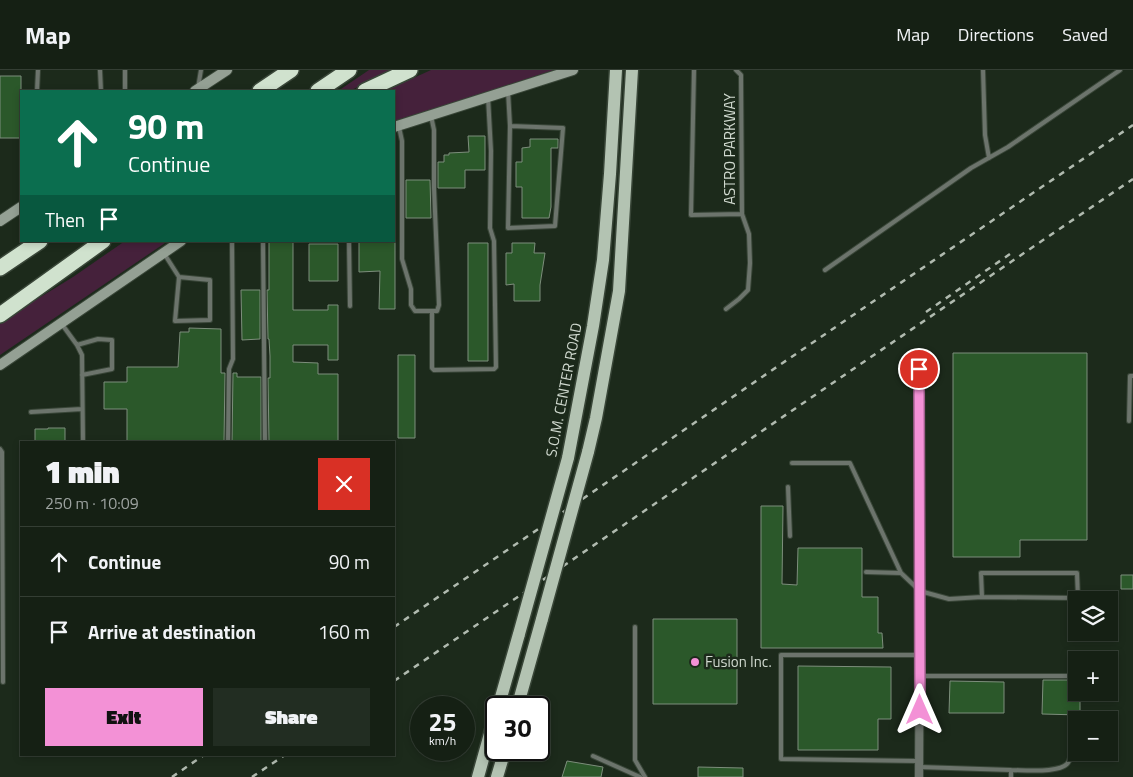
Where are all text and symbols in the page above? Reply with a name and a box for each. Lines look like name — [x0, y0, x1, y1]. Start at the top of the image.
text: Map — [25, 17, 71, 53]
text: Map — [896, 21, 930, 48]
text: Directions — [958, 21, 1034, 48]
text: Saved — [1062, 21, 1108, 48]
street label: ASTRO PARKWAY — [718, 93, 741, 205]
text: 90 m — [128, 99, 204, 153]
icon: ahead — [45, 110, 110, 175]
text: Continue — [128, 147, 210, 181]
text: Then — [45, 205, 85, 234]
icon: arrive — [95, 205, 123, 233]
street label: S.O.M. CENTER ROAD — [539, 321, 588, 459]
pin — [898, 348, 940, 390]
icon: arrive — [905, 355, 933, 383]
text: 1 min — [45, 449, 120, 495]
button: close — [318, 458, 370, 510]
text: 250 m · 10:09 — [45, 491, 139, 515]
text: Continue — [88, 547, 161, 576]
text: 90 m — [329, 547, 370, 576]
icon: ahead — [45, 548, 73, 576]
map controls — [1068, 591, 1118, 761]
button: layers — [1068, 591, 1118, 641]
text: Arrive at destination — [88, 617, 256, 646]
text: 160 m — [318, 617, 370, 646]
icon: arrive — [45, 618, 73, 646]
place label: Fusion Inc. — [705, 650, 772, 673]
button: + — [1068, 651, 1118, 701]
marker: Fusion Inc. — [689, 656, 701, 668]
position arrow — [893, 683, 945, 735]
button: Exit — [45, 688, 203, 746]
button: Share — [213, 688, 370, 746]
speed limit sign: 30 — [485, 696, 550, 761]
text: 25 — [428, 703, 457, 741]
button: − — [1068, 711, 1118, 761]
text: km/h — [429, 731, 456, 750]

